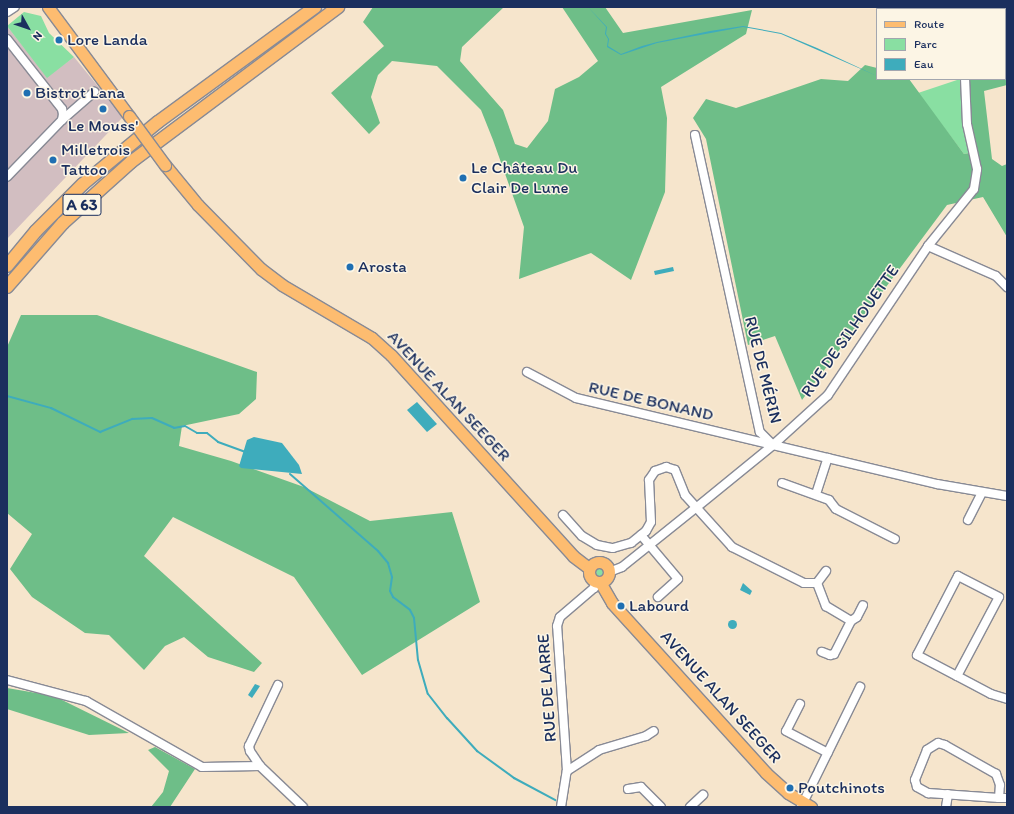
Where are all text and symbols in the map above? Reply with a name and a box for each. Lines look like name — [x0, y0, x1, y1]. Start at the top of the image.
north arrow — [8, 8, 48, 48]
legend — [876, 8, 1006, 80]
text: Route — [914, 17, 944, 31]
text: N — [30, 29, 45, 43]
place label: Lore Landa — [67, 30, 147, 50]
marker: Lore Landa — [54, 35, 64, 45]
text: Parc — [914, 37, 937, 51]
text: Eau — [914, 57, 933, 71]
place label: Bistrot Lana — [35, 83, 125, 103]
marker: Bistrot Lana — [22, 88, 32, 98]
marker: Le Mouss' — [98, 104, 108, 114]
place label: Le Mouss' — [68, 116, 138, 136]
place label: Milletrois Tattoo — [61, 140, 130, 180]
marker: Milletrois Tattoo — [48, 155, 58, 165]
place label: Le Château Du Clair De Lune — [471, 158, 577, 198]
marker: Le Château Du Clair De Lune — [458, 173, 468, 183]
road number: A 63 — [62, 191, 102, 219]
place label: Arosta — [358, 257, 407, 277]
street label: RUE DE SILHOUETTE — [797, 261, 903, 401]
marker: Arosta — [345, 262, 355, 272]
street label: RUE DE MÉRIN — [740, 314, 786, 426]
street label: AVENUE ALAN SEEGER — [383, 326, 515, 466]
street label: RUE DE BONAND — [586, 377, 716, 425]
place label: Labourd — [629, 596, 689, 616]
marker: Labourd — [616, 601, 626, 611]
street label: AVENUE ALAN SEEGER — [656, 626, 786, 768]
street label: RUE DE LARRE — [533, 633, 561, 743]
place label: Poutchinots — [798, 778, 885, 798]
marker: Poutchinots — [785, 783, 795, 793]

